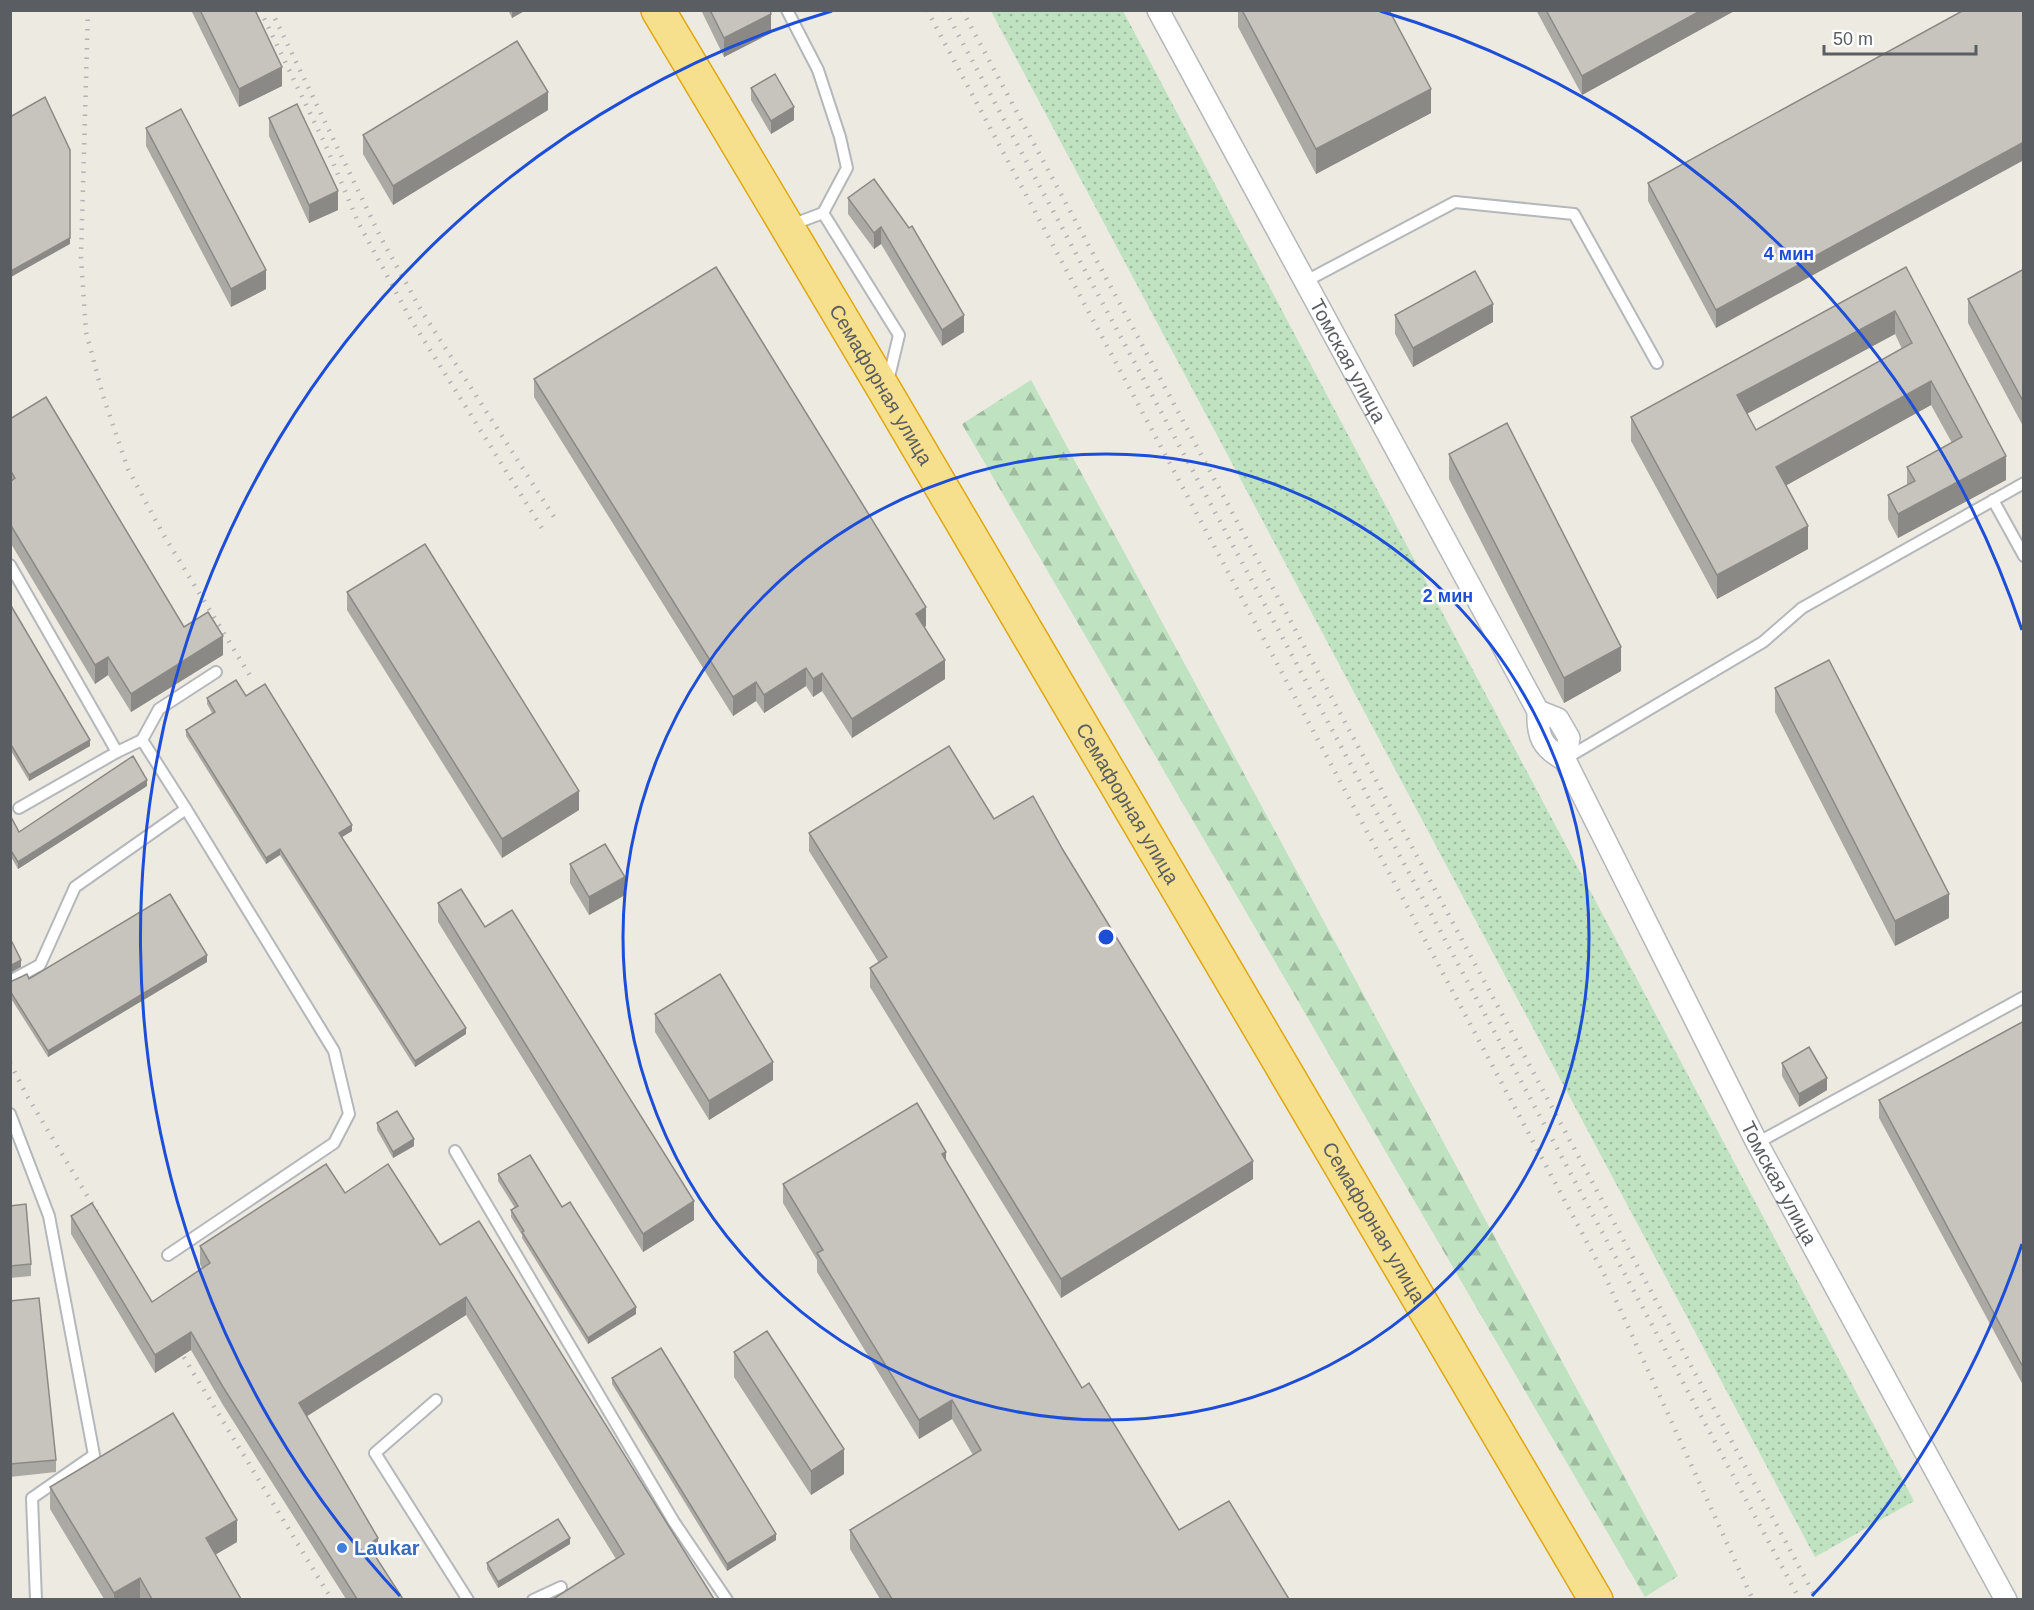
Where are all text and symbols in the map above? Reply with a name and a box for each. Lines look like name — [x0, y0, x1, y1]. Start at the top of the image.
scale bar — [1824, 18, 1976, 56]
text: 50 m — [1833, 29, 1873, 49]
text: 4 мин — [1764, 244, 1814, 264]
street label: Томская улица — [1306, 295, 1391, 427]
street label: Семафорная улица — [825, 300, 937, 470]
text: 2 мин — [1423, 586, 1473, 606]
street label: Семафорная улица — [1072, 719, 1184, 889]
centre of rings — [1096, 927, 1116, 947]
street label: Томская улица — [1737, 1118, 1822, 1249]
street label: Семафорная улица — [1318, 1138, 1430, 1307]
place label: Laukar — [354, 1537, 420, 1559]
marker: Laukar — [335, 1541, 349, 1555]

